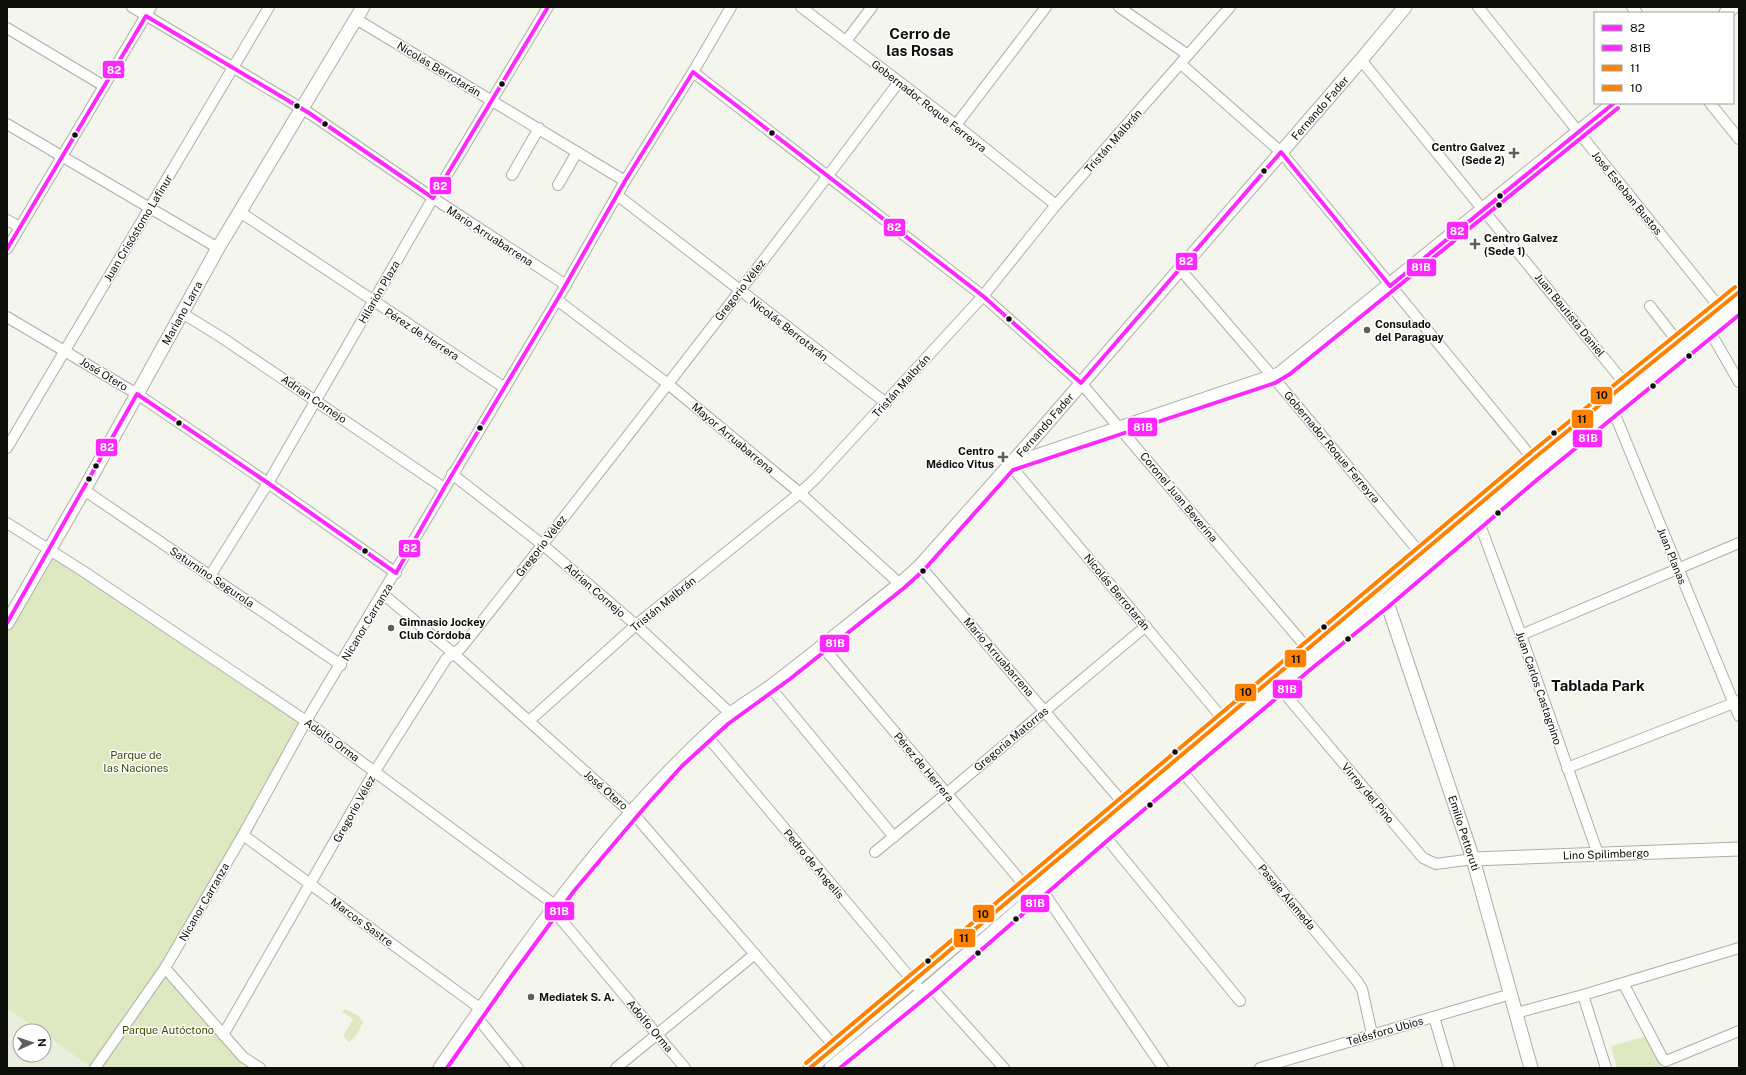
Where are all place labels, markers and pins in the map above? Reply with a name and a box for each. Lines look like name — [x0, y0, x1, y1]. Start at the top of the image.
unlabelled marker — [497, 79, 507, 89]
unlabelled marker — [292, 101, 302, 111]
unlabelled marker — [320, 119, 330, 129]
unlabelled marker — [767, 128, 777, 138]
unlabelled marker — [70, 130, 80, 140]
place label: Centro Galvez (Sede 2) — [1431, 141, 1506, 166]
marker: Centro Galvez (Sede 2) — [1508, 147, 1520, 159]
unlabelled marker — [1259, 166, 1269, 176]
unlabelled marker — [1495, 191, 1505, 201]
unlabelled marker — [1494, 200, 1504, 210]
place label: Centro Galvez (Sede 1) — [1484, 232, 1558, 257]
marker: Centro Galvez (Sede 1) — [1469, 238, 1481, 250]
unlabelled marker — [1004, 314, 1014, 324]
place label: Consulado del Paraguay — [1375, 318, 1444, 343]
marker: Consulado del Paraguay — [1362, 325, 1372, 335]
unlabelled marker — [1684, 351, 1694, 361]
unlabelled marker — [1648, 381, 1658, 391]
unlabelled marker — [174, 418, 184, 428]
unlabelled marker — [475, 423, 485, 433]
unlabelled marker — [1549, 428, 1559, 438]
place label: Centro Médico Vitus — [926, 445, 994, 470]
marker: Centro Médico Vitus — [997, 451, 1009, 463]
unlabelled marker — [91, 461, 101, 471]
unlabelled marker — [84, 474, 94, 484]
unlabelled marker — [1493, 508, 1503, 518]
unlabelled marker — [360, 546, 370, 556]
unlabelled marker — [918, 566, 928, 576]
place label: Gimnasio Jockey Club Córdoba — [399, 616, 486, 641]
unlabelled marker — [1319, 622, 1329, 632]
marker: Gimnasio Jockey Club Córdoba — [386, 623, 396, 633]
unlabelled marker — [1343, 634, 1353, 644]
unlabelled marker — [1170, 747, 1180, 757]
unlabelled marker — [1145, 800, 1155, 810]
unlabelled marker — [1011, 914, 1021, 924]
unlabelled marker — [973, 948, 983, 958]
unlabelled marker — [923, 956, 933, 966]
place label: Mediatek S. A. — [539, 991, 615, 1003]
marker: Mediatek S. A. — [526, 992, 536, 1002]

